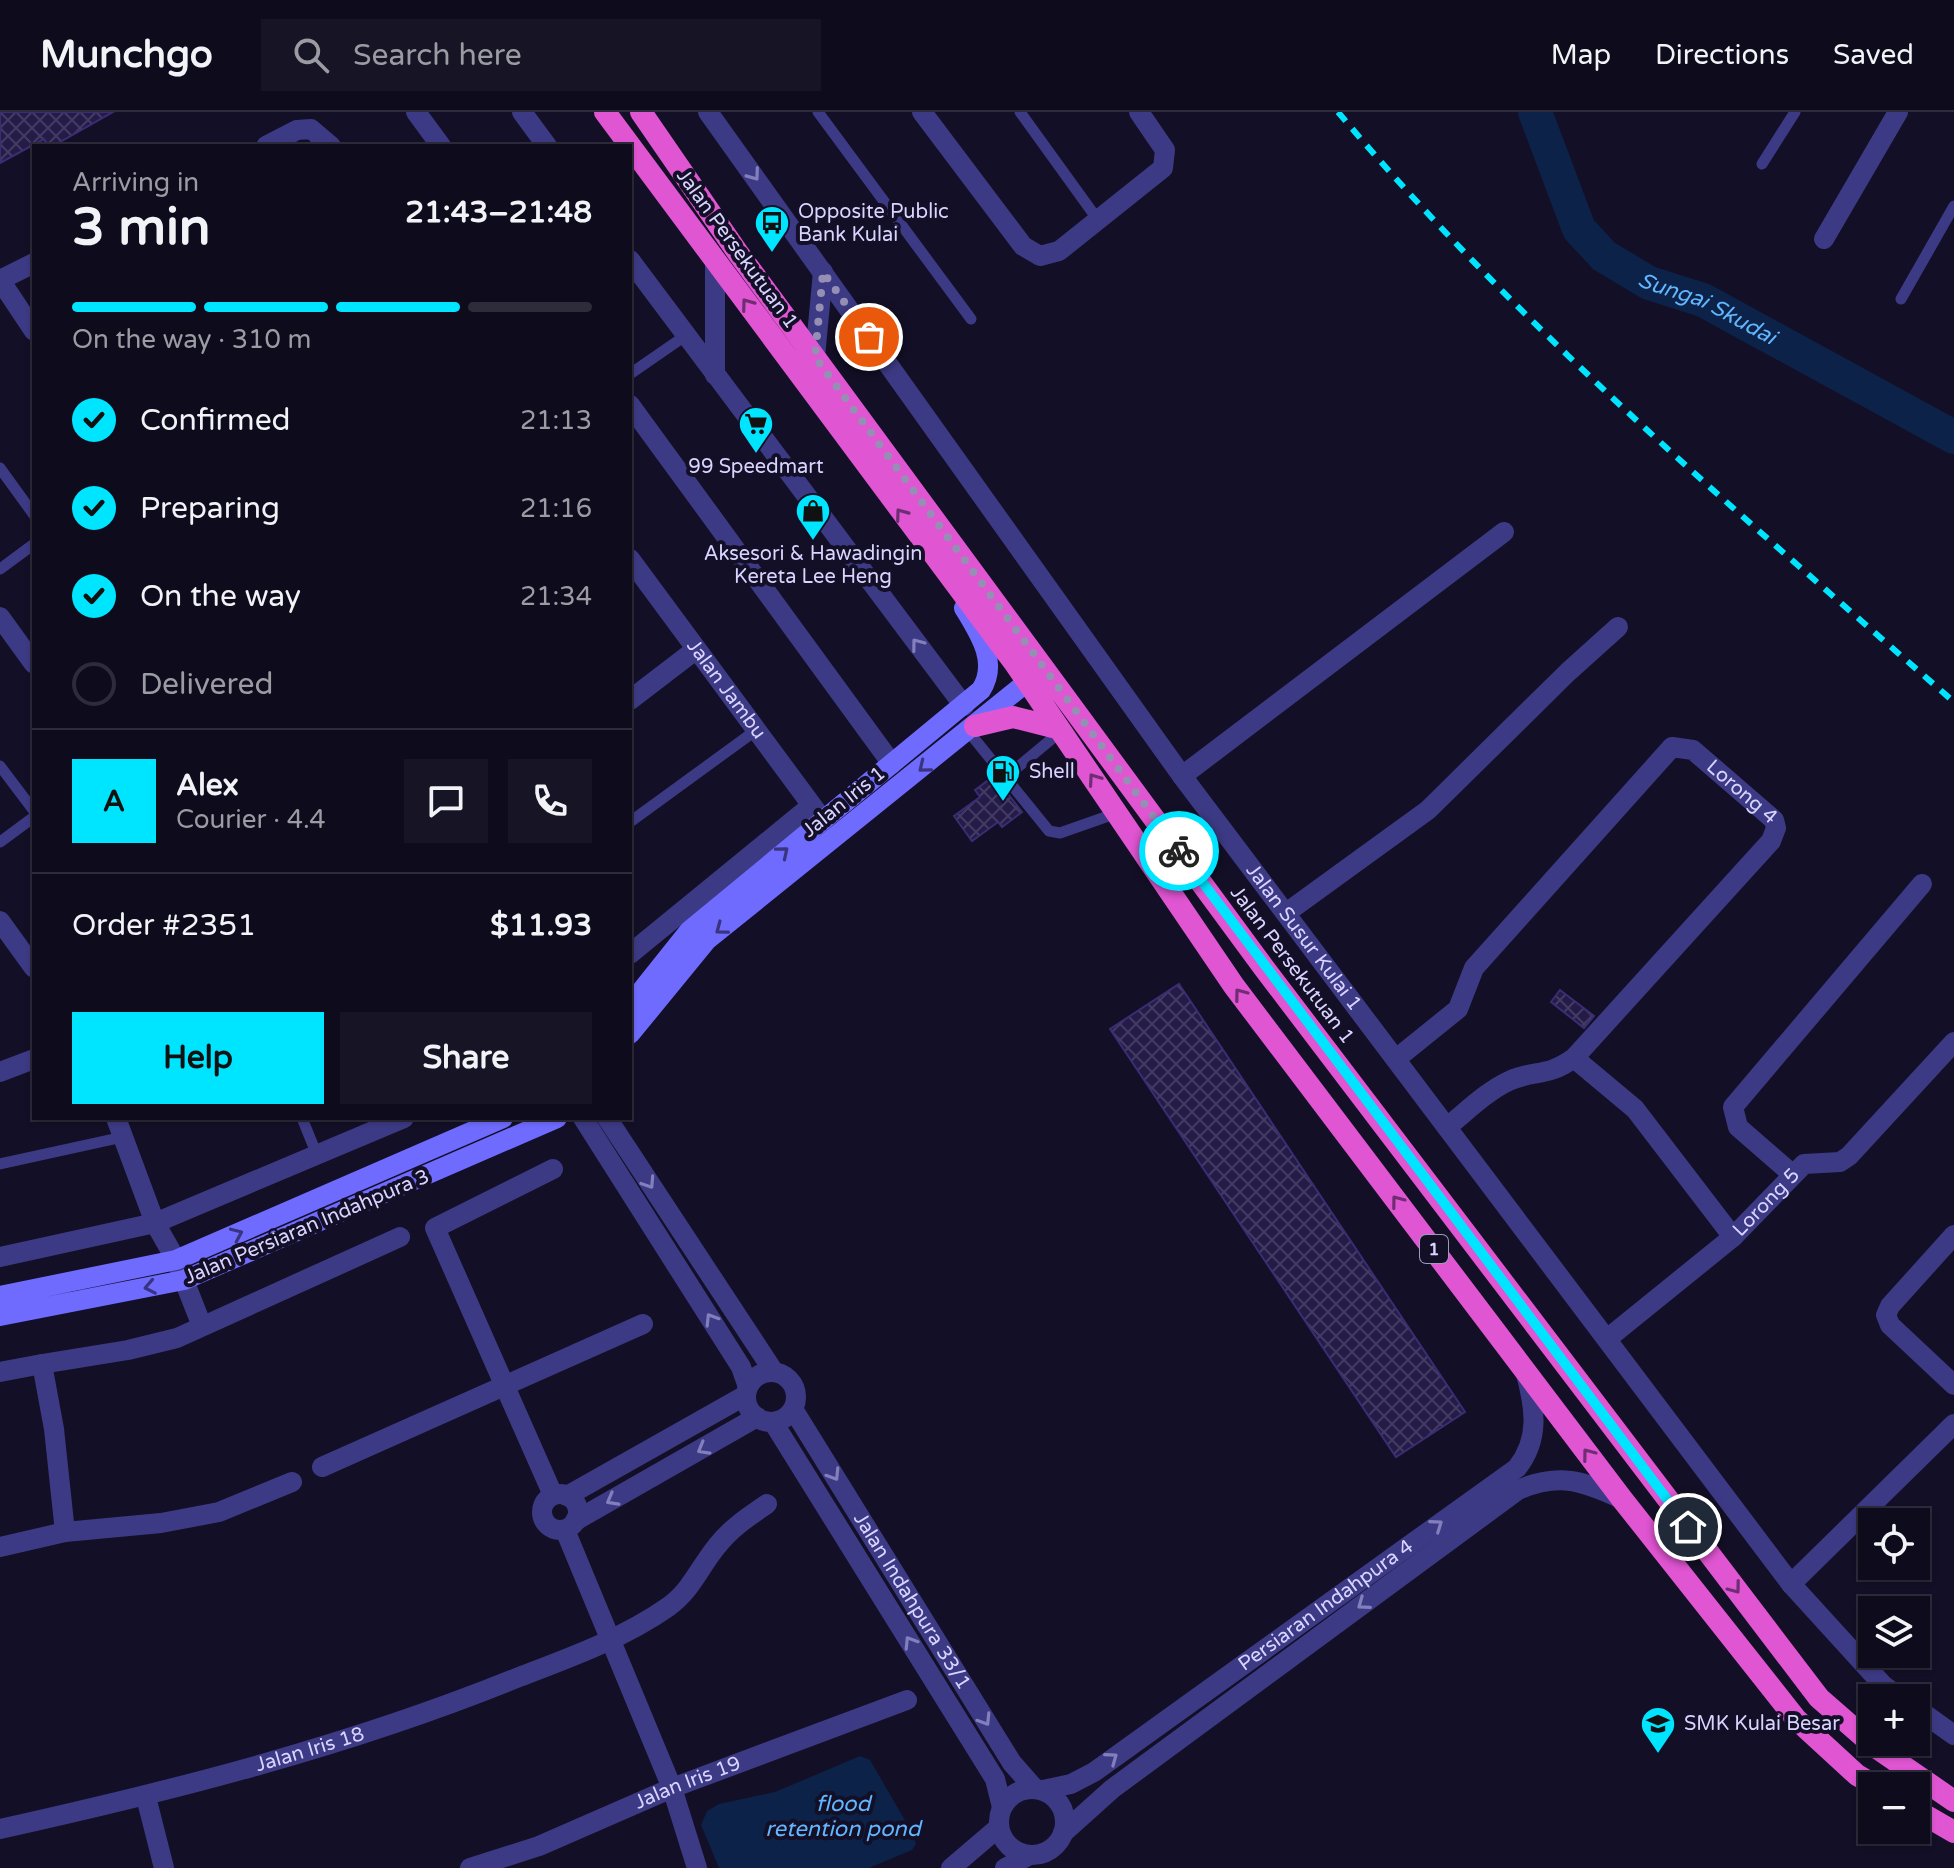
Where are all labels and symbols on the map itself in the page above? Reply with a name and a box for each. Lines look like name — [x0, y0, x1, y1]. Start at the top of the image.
street label: Jalan Persekutuan 1 — [671, 165, 803, 333]
one-way arrow — [744, 167, 759, 181]
place label: Opposite Public Bank Kulai — [798, 200, 949, 247]
bus stop icon: Opposite Public Bank Kulai — [753, 204, 791, 254]
water label: Sungai Skudai — [1633, 267, 1783, 352]
one-way arrow — [743, 299, 757, 313]
pin — [835, 303, 903, 371]
supermarket icon: 99 Speedmart — [737, 405, 775, 455]
place label: 99 Speedmart — [688, 455, 824, 479]
shop icon: Aksesori & Hawadingin Kereta Lee Heng — [794, 492, 832, 542]
one-way arrow — [896, 508, 911, 523]
place label: Aksesori & Hawadingin Kereta Lee Heng — [704, 542, 922, 589]
street label: Jalan Jambu — [682, 635, 771, 744]
one-way arrow — [913, 638, 927, 652]
fuel station icon: Shell — [984, 753, 1022, 803]
street label: Lorong 4 — [1701, 755, 1782, 829]
one-way arrow — [919, 757, 933, 772]
place label: Shell — [1029, 760, 1075, 784]
street label: Jalan Iris 1 — [798, 761, 890, 843]
one-way arrow — [1089, 774, 1104, 788]
courier — [1139, 811, 1219, 891]
one-way arrow — [774, 847, 789, 862]
street label: Jalan Susur Kulai 1 — [1241, 859, 1367, 1016]
street label: Jalan Persekutuan 1 — [1225, 881, 1359, 1049]
one-way arrow — [715, 920, 729, 934]
one-way arrow — [1236, 988, 1250, 1003]
street label: Jalan Persiaran Indahpura 3 — [181, 1164, 433, 1290]
street label: Lorong 5 — [1728, 1164, 1805, 1242]
one-way arrow — [640, 1175, 655, 1189]
one-way arrow — [1393, 1196, 1407, 1210]
one-way arrow — [229, 1227, 243, 1243]
road number: 1 — [1420, 1235, 1448, 1263]
one-way arrow — [144, 1278, 157, 1295]
one-way arrow — [705, 1314, 720, 1328]
one-way arrow — [697, 1439, 712, 1455]
one-way arrow — [1583, 1448, 1597, 1463]
one-way arrow — [824, 1466, 840, 1481]
one-way arrow — [606, 1490, 621, 1506]
pin — [1654, 1493, 1722, 1561]
street label: Jalan Indahpura 33/1 — [848, 1508, 976, 1694]
one-way arrow — [1429, 1520, 1443, 1535]
street label: Persiaran Indahpura 4 — [1234, 1535, 1418, 1676]
one-way arrow — [1726, 1580, 1740, 1594]
one-way arrow — [1357, 1594, 1371, 1609]
one-way arrow — [905, 1636, 920, 1651]
school or university icon: SMK Kulai Besar — [1639, 1705, 1677, 1755]
one-way arrow — [976, 1711, 991, 1726]
place label: SMK Kulai Besar — [1684, 1712, 1840, 1736]
street label: Jalan Iris 18 — [253, 1722, 367, 1777]
street label: Jalan Iris 19 — [631, 1751, 744, 1815]
one-way arrow — [1104, 1754, 1118, 1768]
water label: flood retention pond — [765, 1791, 924, 1842]

